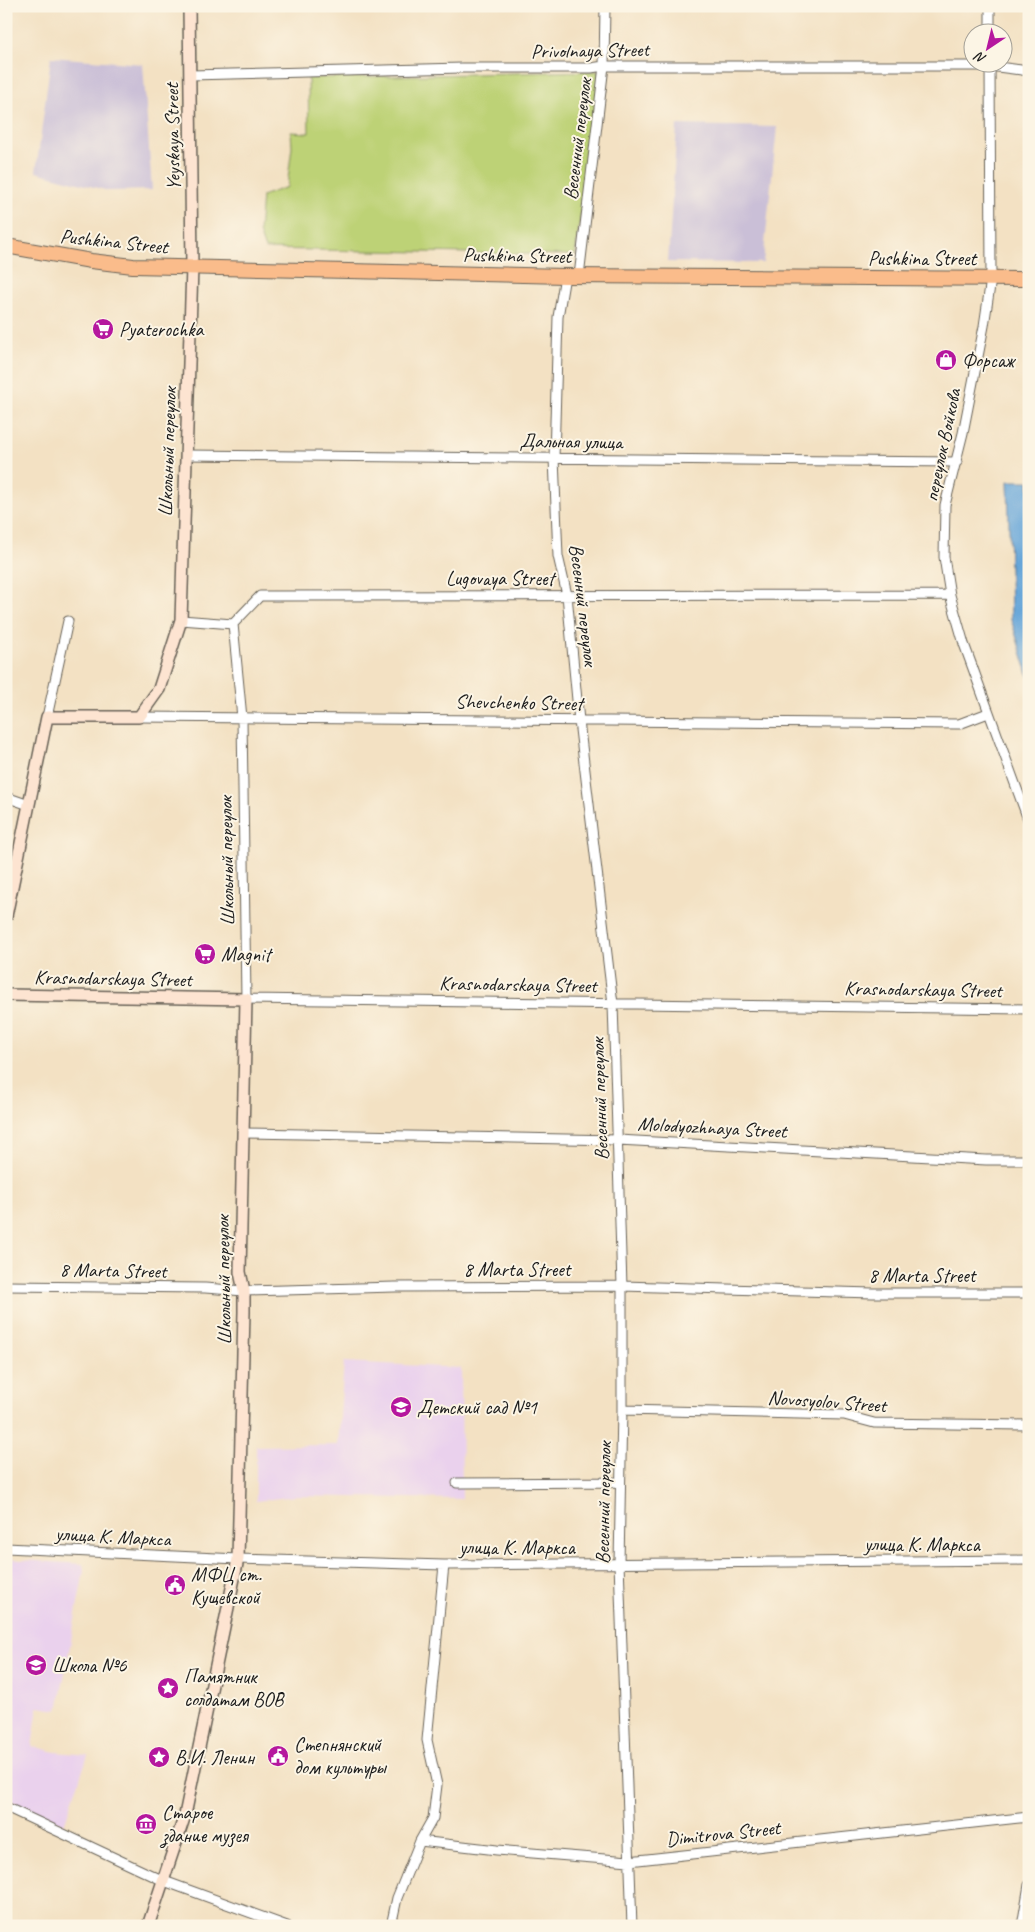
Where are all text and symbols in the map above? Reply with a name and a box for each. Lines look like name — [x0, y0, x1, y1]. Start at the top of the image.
north arrow — [962, 22, 1012, 72]
street label: Privolnaya Street — [531, 37, 652, 64]
text: N — [970, 47, 989, 68]
street label: Весенний переулок — [558, 75, 598, 201]
street label: Yeyskaya Street — [159, 81, 186, 191]
street label: Pushkina Street — [59, 223, 171, 260]
street label: Pushkina Street — [463, 242, 574, 269]
street label: Pushkina Street — [868, 246, 978, 271]
supermarket icon: Pyaterochka — [91, 317, 115, 341]
place label: Pyaterochka — [119, 317, 204, 342]
shop icon: Форсаж — [934, 348, 958, 372]
place label: Форсаж — [962, 348, 1017, 373]
street label: Школьный переулок — [153, 385, 182, 517]
street label: переулок Войкова — [918, 385, 967, 504]
street label: Дальная улица — [519, 428, 624, 455]
street label: Весенний переулок — [564, 543, 604, 669]
street label: Lugovaya Street — [446, 566, 557, 591]
street label: Shevchenko Street — [455, 689, 586, 716]
street label: Школьный переулок — [213, 794, 240, 926]
supermarket icon: Magnit — [193, 942, 217, 966]
place label: Magnit — [221, 942, 274, 967]
street label: Krasnodarskaya Street — [34, 965, 194, 992]
street label: Krasnodarskaya Street — [439, 971, 599, 998]
street label: Krasnodarskaya Street — [844, 976, 1004, 1003]
street label: Весенний переулок — [585, 1036, 614, 1161]
street label: Molodyozhnaya Street — [637, 1111, 790, 1144]
street label: Школьный переулок — [210, 1213, 237, 1345]
street label: 8 Marta Street — [59, 1257, 169, 1284]
street label: 8 Marta Street — [464, 1257, 573, 1282]
street label: 8 Marta Street — [869, 1263, 978, 1288]
street label: Novosyolov Street — [767, 1385, 889, 1418]
school or university icon: Детский сад №1 — [389, 1395, 413, 1419]
place label: Детский сад №1 — [417, 1395, 538, 1420]
street label: Весенний переулок — [590, 1440, 617, 1564]
street label: улица К. Маркса — [54, 1521, 173, 1552]
street label: улица К. Маркса — [863, 1532, 982, 1557]
street label: улица К. Маркса — [458, 1535, 577, 1560]
place label: МФЦ ст. Кущевской — [191, 1562, 262, 1610]
public building icon: МФЦ ст. Кущевской — [163, 1573, 187, 1597]
school or university icon: Школа №6 — [24, 1653, 48, 1677]
place label: Школа №6 — [52, 1653, 127, 1678]
place label: Памятник солдатам ВОВ — [184, 1664, 285, 1712]
place icon: Памятник солдатам ВОВ — [156, 1676, 180, 1700]
place label: Степнянский дом культуры — [294, 1732, 387, 1780]
public building icon: Степнянский дом культуры — [266, 1744, 290, 1768]
place icon: В.И. Ленин — [147, 1745, 171, 1769]
place label: В.И. Ленин — [175, 1745, 256, 1770]
place label: Старое здание музея — [159, 1800, 250, 1849]
museum icon: Старое здание музея — [134, 1812, 158, 1836]
street label: Dimitrova Street — [665, 1815, 784, 1852]

